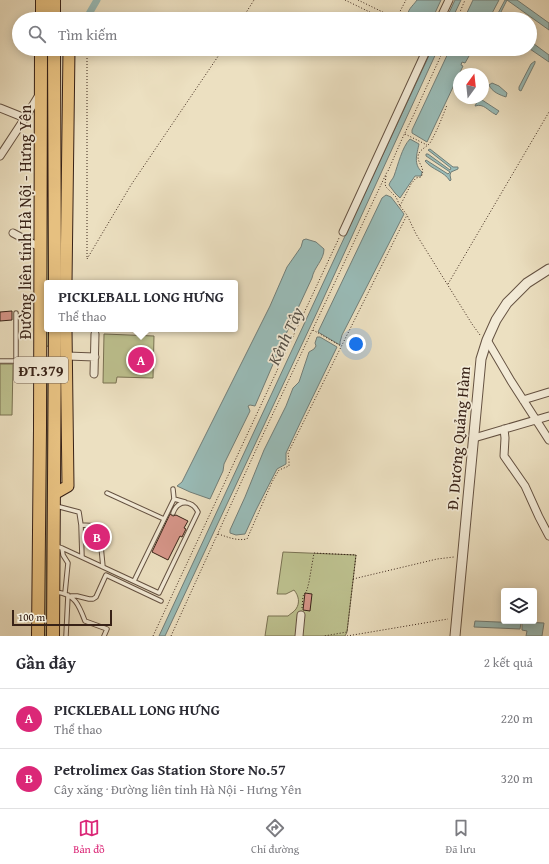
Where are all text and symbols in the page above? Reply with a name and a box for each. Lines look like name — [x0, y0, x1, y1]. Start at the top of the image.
search box — [12, 12, 537, 56]
icon: search — [26, 23, 48, 45]
text: Tìm kiếm — [58, 24, 117, 45]
north arrow — [453, 68, 489, 104]
street label: Đường liên tỉnh Hà Nội - Hưng Yên — [13, 105, 37, 339]
popup — [44, 280, 238, 332]
text: PICKLEBALL LONG HƯNG — [58, 286, 224, 307]
water label: Kênh Tây — [260, 303, 309, 370]
text: Thể thao — [58, 307, 106, 326]
your location — [346, 334, 366, 354]
pin: A — [128, 345, 154, 375]
road number: ĐT.379 — [14, 357, 68, 383]
street label: Đ. Dương Quảng Hàm — [440, 365, 476, 511]
pin: B — [84, 522, 110, 552]
map controls — [501, 588, 537, 624]
button: layers — [501, 588, 537, 624]
scale bar — [12, 608, 112, 627]
text: 100 m — [18, 609, 45, 625]
text: Gần đây — [16, 650, 76, 675]
text: 2 kết quả — [484, 653, 533, 672]
text: PICKLEBALL LONG HƯNG — [54, 699, 220, 720]
text: A — [25, 709, 33, 728]
text: 220 m — [501, 709, 533, 728]
text: Thể thao — [54, 720, 102, 739]
text: Petrolimex Gas Station Store No.57 — [54, 759, 286, 780]
text: B — [25, 769, 33, 788]
text: 320 m — [501, 769, 533, 788]
text: Cây xăng · Đường liên tỉnh Hà Nội - Hưng Yên — [54, 780, 302, 799]
tab: Bản đồ — [73, 817, 105, 857]
tab: Chỉ đường — [251, 817, 299, 857]
tab: Đã lưu — [446, 817, 476, 857]

